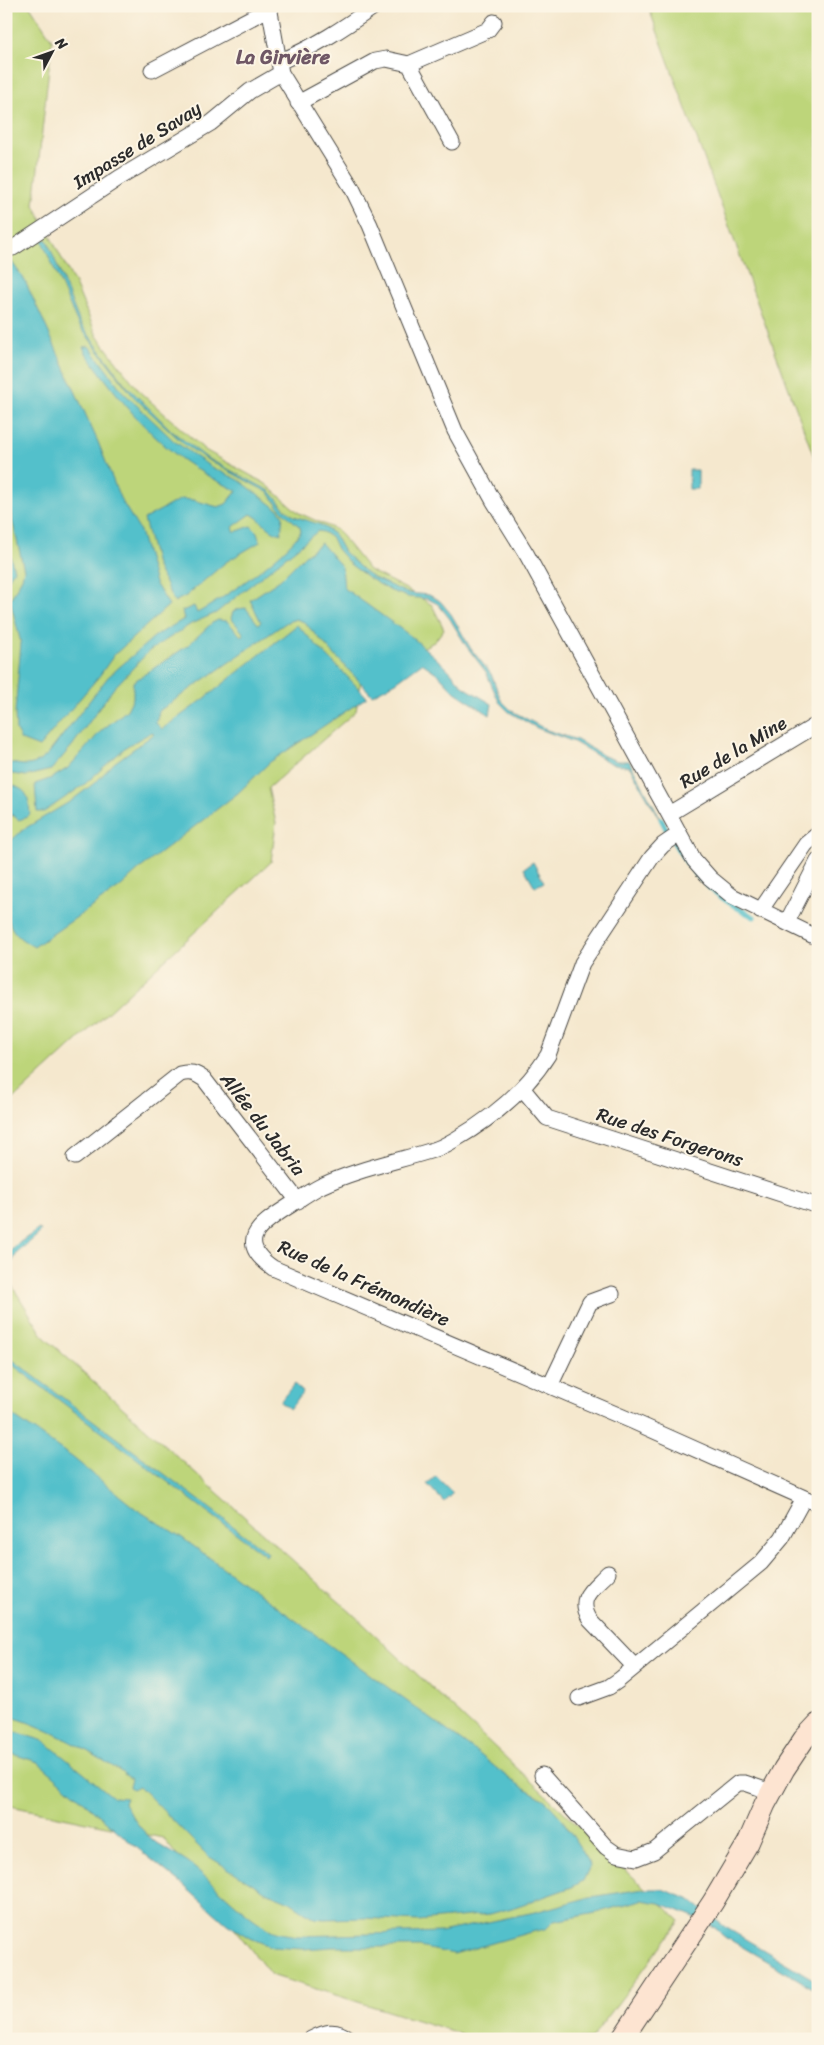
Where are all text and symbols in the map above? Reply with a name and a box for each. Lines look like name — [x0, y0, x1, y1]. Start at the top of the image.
north arrow — [28, 28, 78, 78]
text: N — [48, 31, 74, 56]
district label: La Girvière — [236, 40, 331, 75]
street label: Impasse de Savay — [65, 92, 208, 198]
street label: Rue de la Mine — [673, 707, 793, 797]
street label: Allée du Jabria — [211, 1064, 315, 1184]
street label: Rue des Forgerons — [592, 1098, 748, 1176]
street label: Rue de la Frémondière — [273, 1230, 456, 1336]

